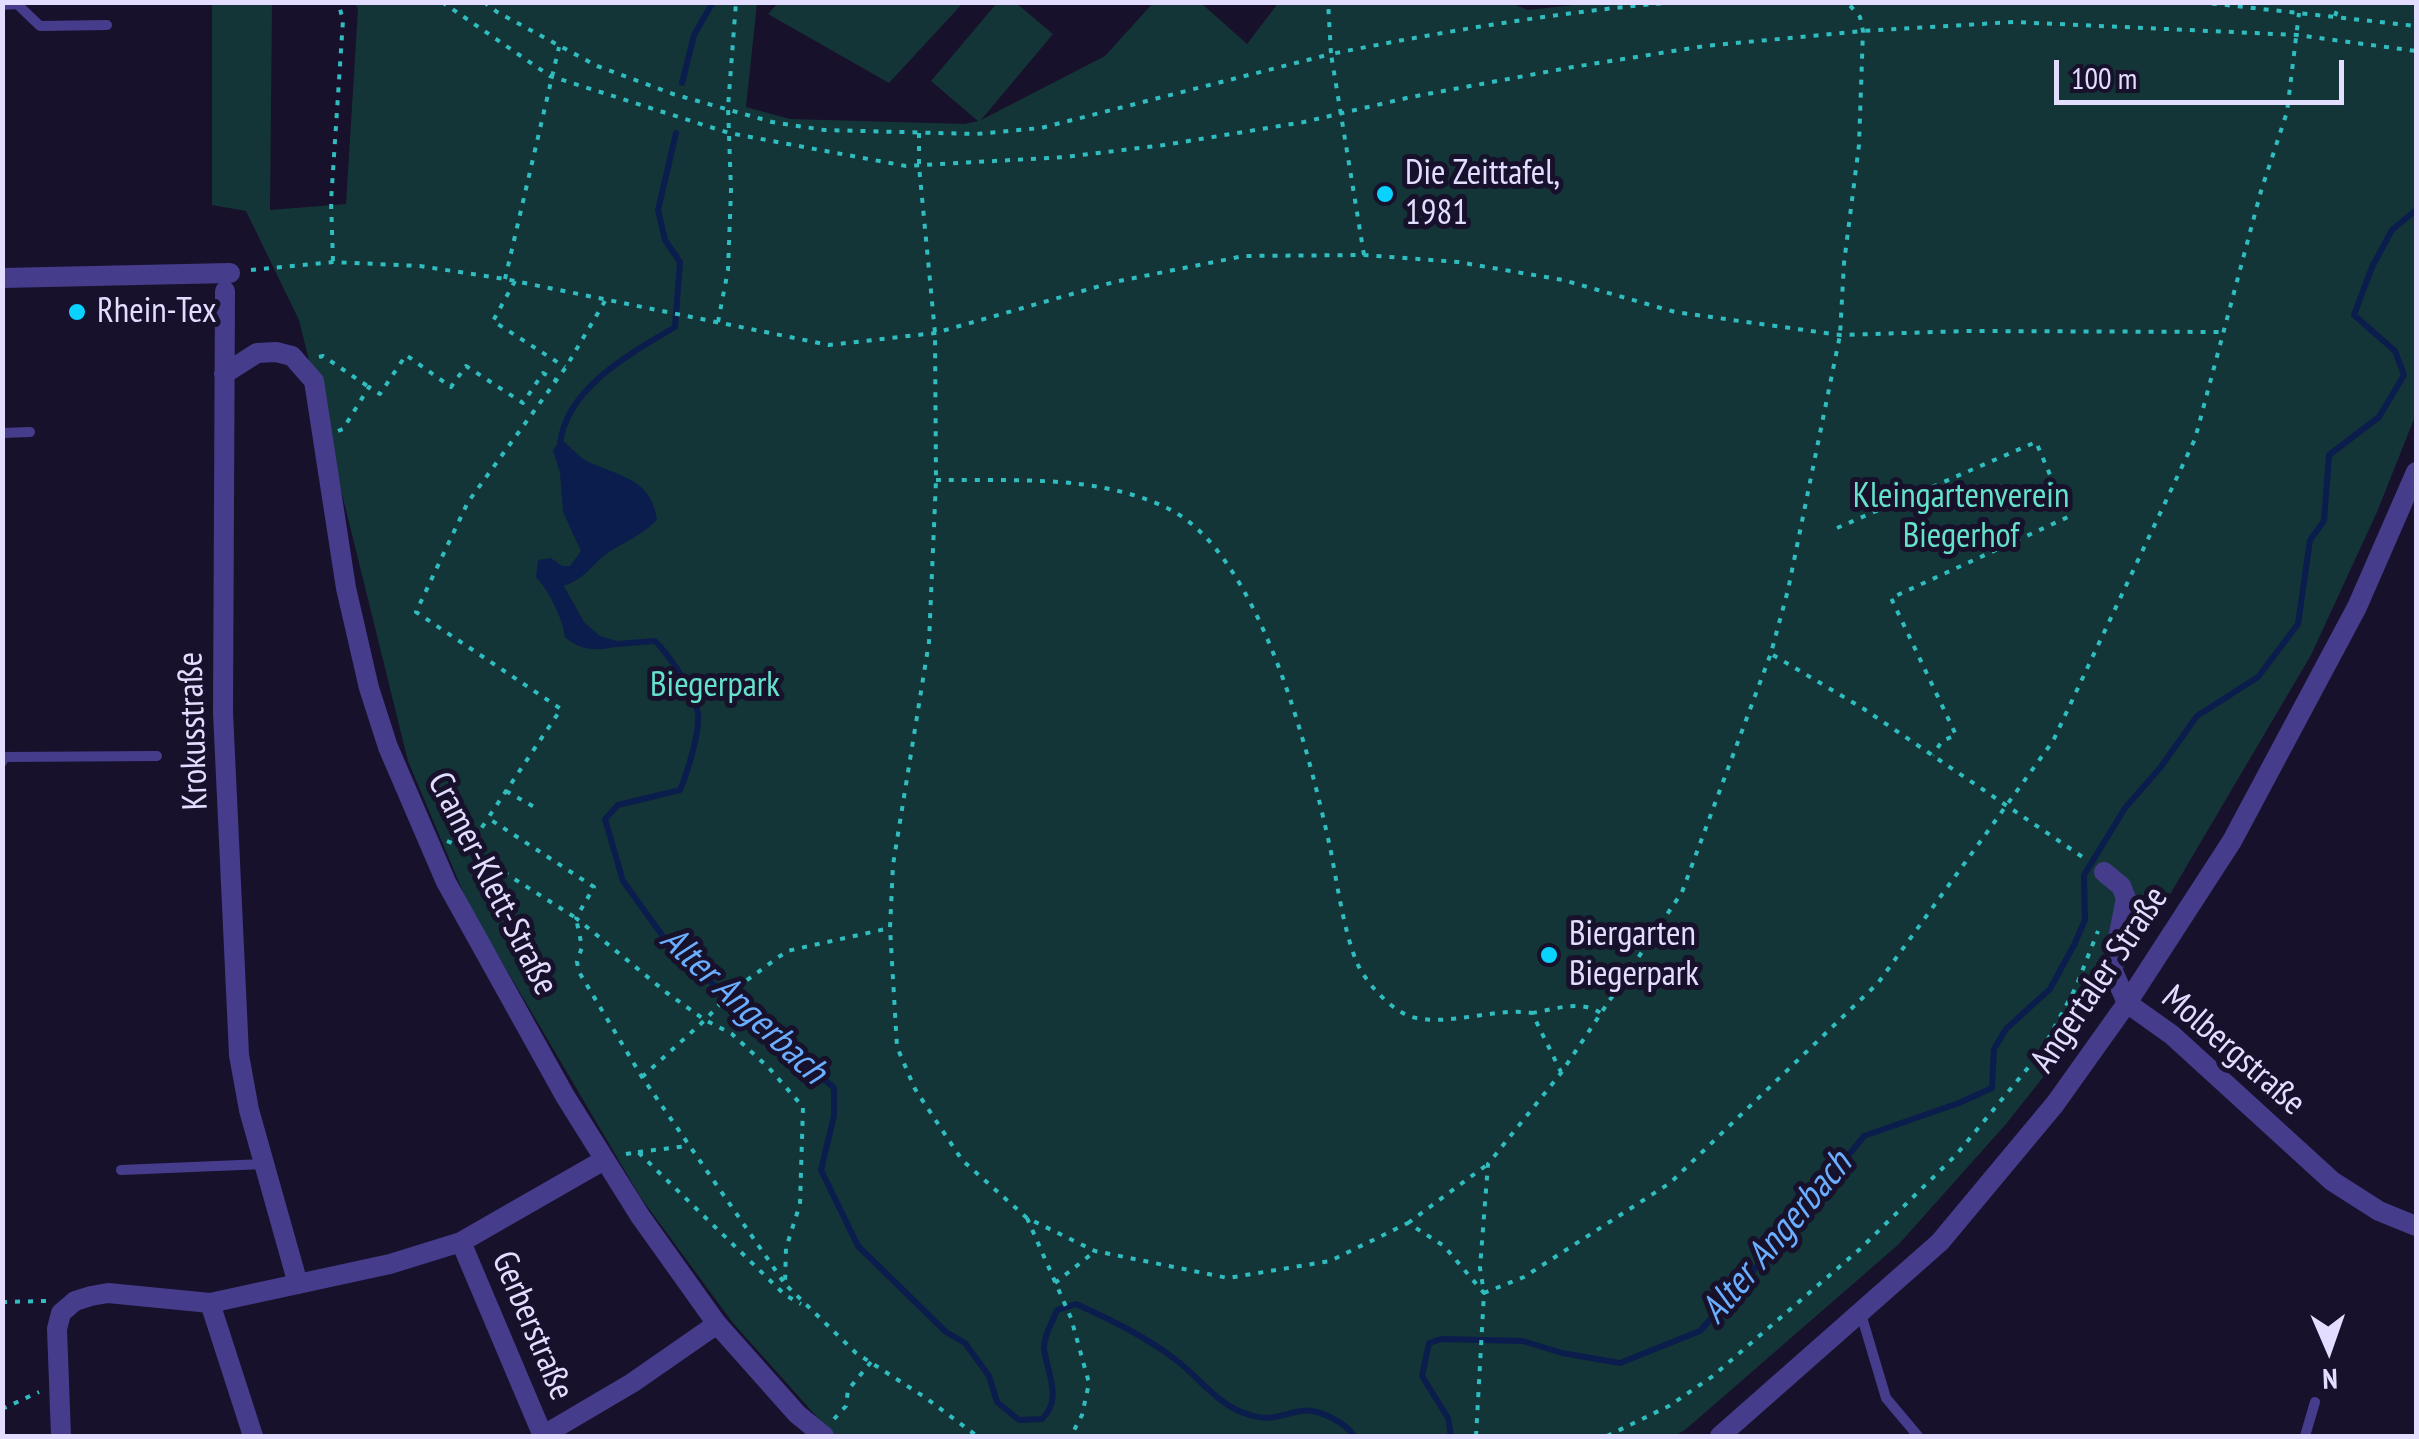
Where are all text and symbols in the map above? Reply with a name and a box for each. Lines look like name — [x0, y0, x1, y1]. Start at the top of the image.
scale bar — [2059, 40, 2349, 102]
text: 100 m — [2071, 58, 2137, 97]
place label: Die Zeittafel, 1981 — [1405, 153, 1560, 235]
marker: Die Zeittafel, 1981 — [1374, 183, 1396, 205]
place label: Rhein-Tex — [97, 291, 216, 333]
marker: Rhein-Tex — [66, 301, 88, 323]
park label: Kleingartenverein Biegerhof — [1853, 476, 2069, 558]
street label: Krokusstraße — [170, 651, 218, 811]
park label: Biegerpark — [650, 665, 780, 707]
street label: Cramer-Klett-Straße — [418, 766, 566, 1002]
street label: Angertaler Straße — [2023, 879, 2177, 1081]
place label: Biergarten Biegerpark — [1569, 914, 1699, 996]
water label: Alter Angerbach — [651, 918, 835, 1094]
marker: Biergarten Biegerpark — [1538, 944, 1560, 966]
street label: Molbergstraße — [2153, 977, 2313, 1125]
water label: Alter Angerbach — [1692, 1143, 1862, 1333]
street label: Gerberstraße — [482, 1245, 582, 1407]
north arrow — [2279, 1299, 2379, 1399]
text: N — [2322, 1361, 2338, 1398]

